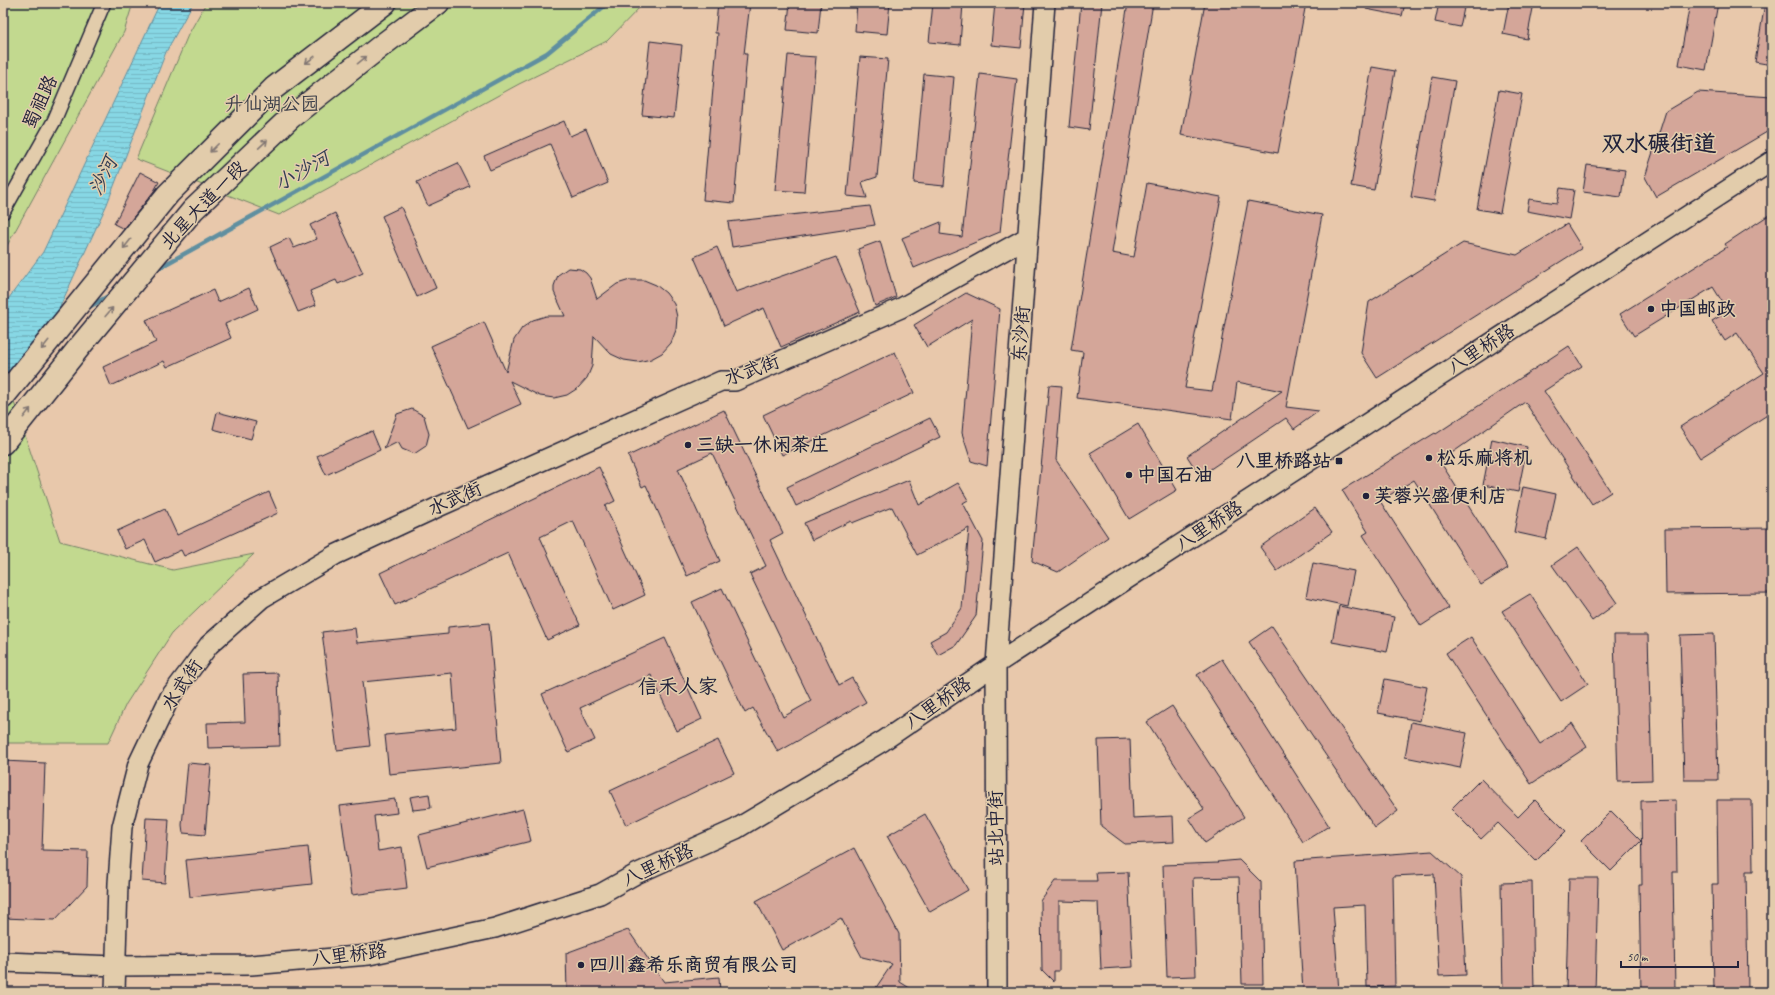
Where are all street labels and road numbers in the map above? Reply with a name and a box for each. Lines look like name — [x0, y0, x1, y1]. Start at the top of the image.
street label: 蜀祖路 — [17, 71, 63, 133]
street label: 北星大道一段 — [155, 156, 251, 254]
street label: 东沙街 — [1007, 305, 1035, 363]
street label: 八里桥路 — [1443, 318, 1519, 380]
street label: 水武街 — [721, 349, 783, 391]
street label: 水武街 — [424, 476, 486, 522]
street label: 八里桥路 — [1171, 495, 1247, 557]
street label: 水武街 — [156, 655, 208, 715]
street label: 八里桥路 — [900, 671, 976, 735]
street label: 站北中街 — [983, 790, 1009, 866]
street label: 八里桥路 — [618, 838, 698, 892]
street label: 八里桥路 — [310, 938, 388, 972]

